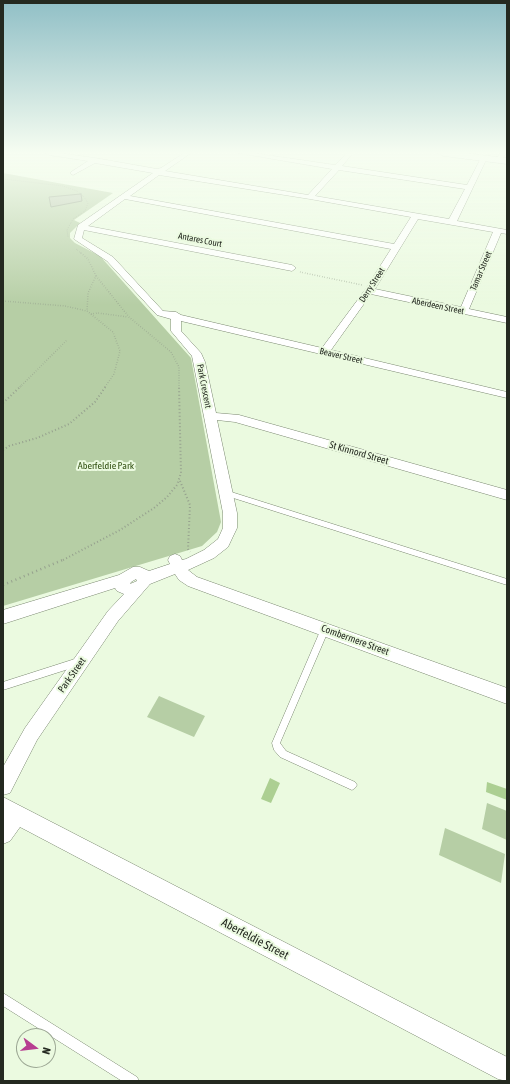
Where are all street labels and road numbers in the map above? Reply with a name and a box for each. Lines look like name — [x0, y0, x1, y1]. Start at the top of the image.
street label: Antares Court — [177, 230, 223, 250]
street label: Tamar Street — [468, 250, 494, 292]
street label: Derry Street — [357, 266, 387, 304]
street label: Aberdeen Street — [411, 295, 465, 317]
street label: Beaver Street — [318, 346, 364, 366]
street label: Park Crescent — [194, 363, 214, 409]
street label: St Kinnord Street — [328, 439, 390, 467]
street label: Combermere Street — [320, 622, 390, 658]
street label: Park Street — [56, 655, 88, 695]
street label: Aberfeldie Street — [219, 915, 291, 963]

